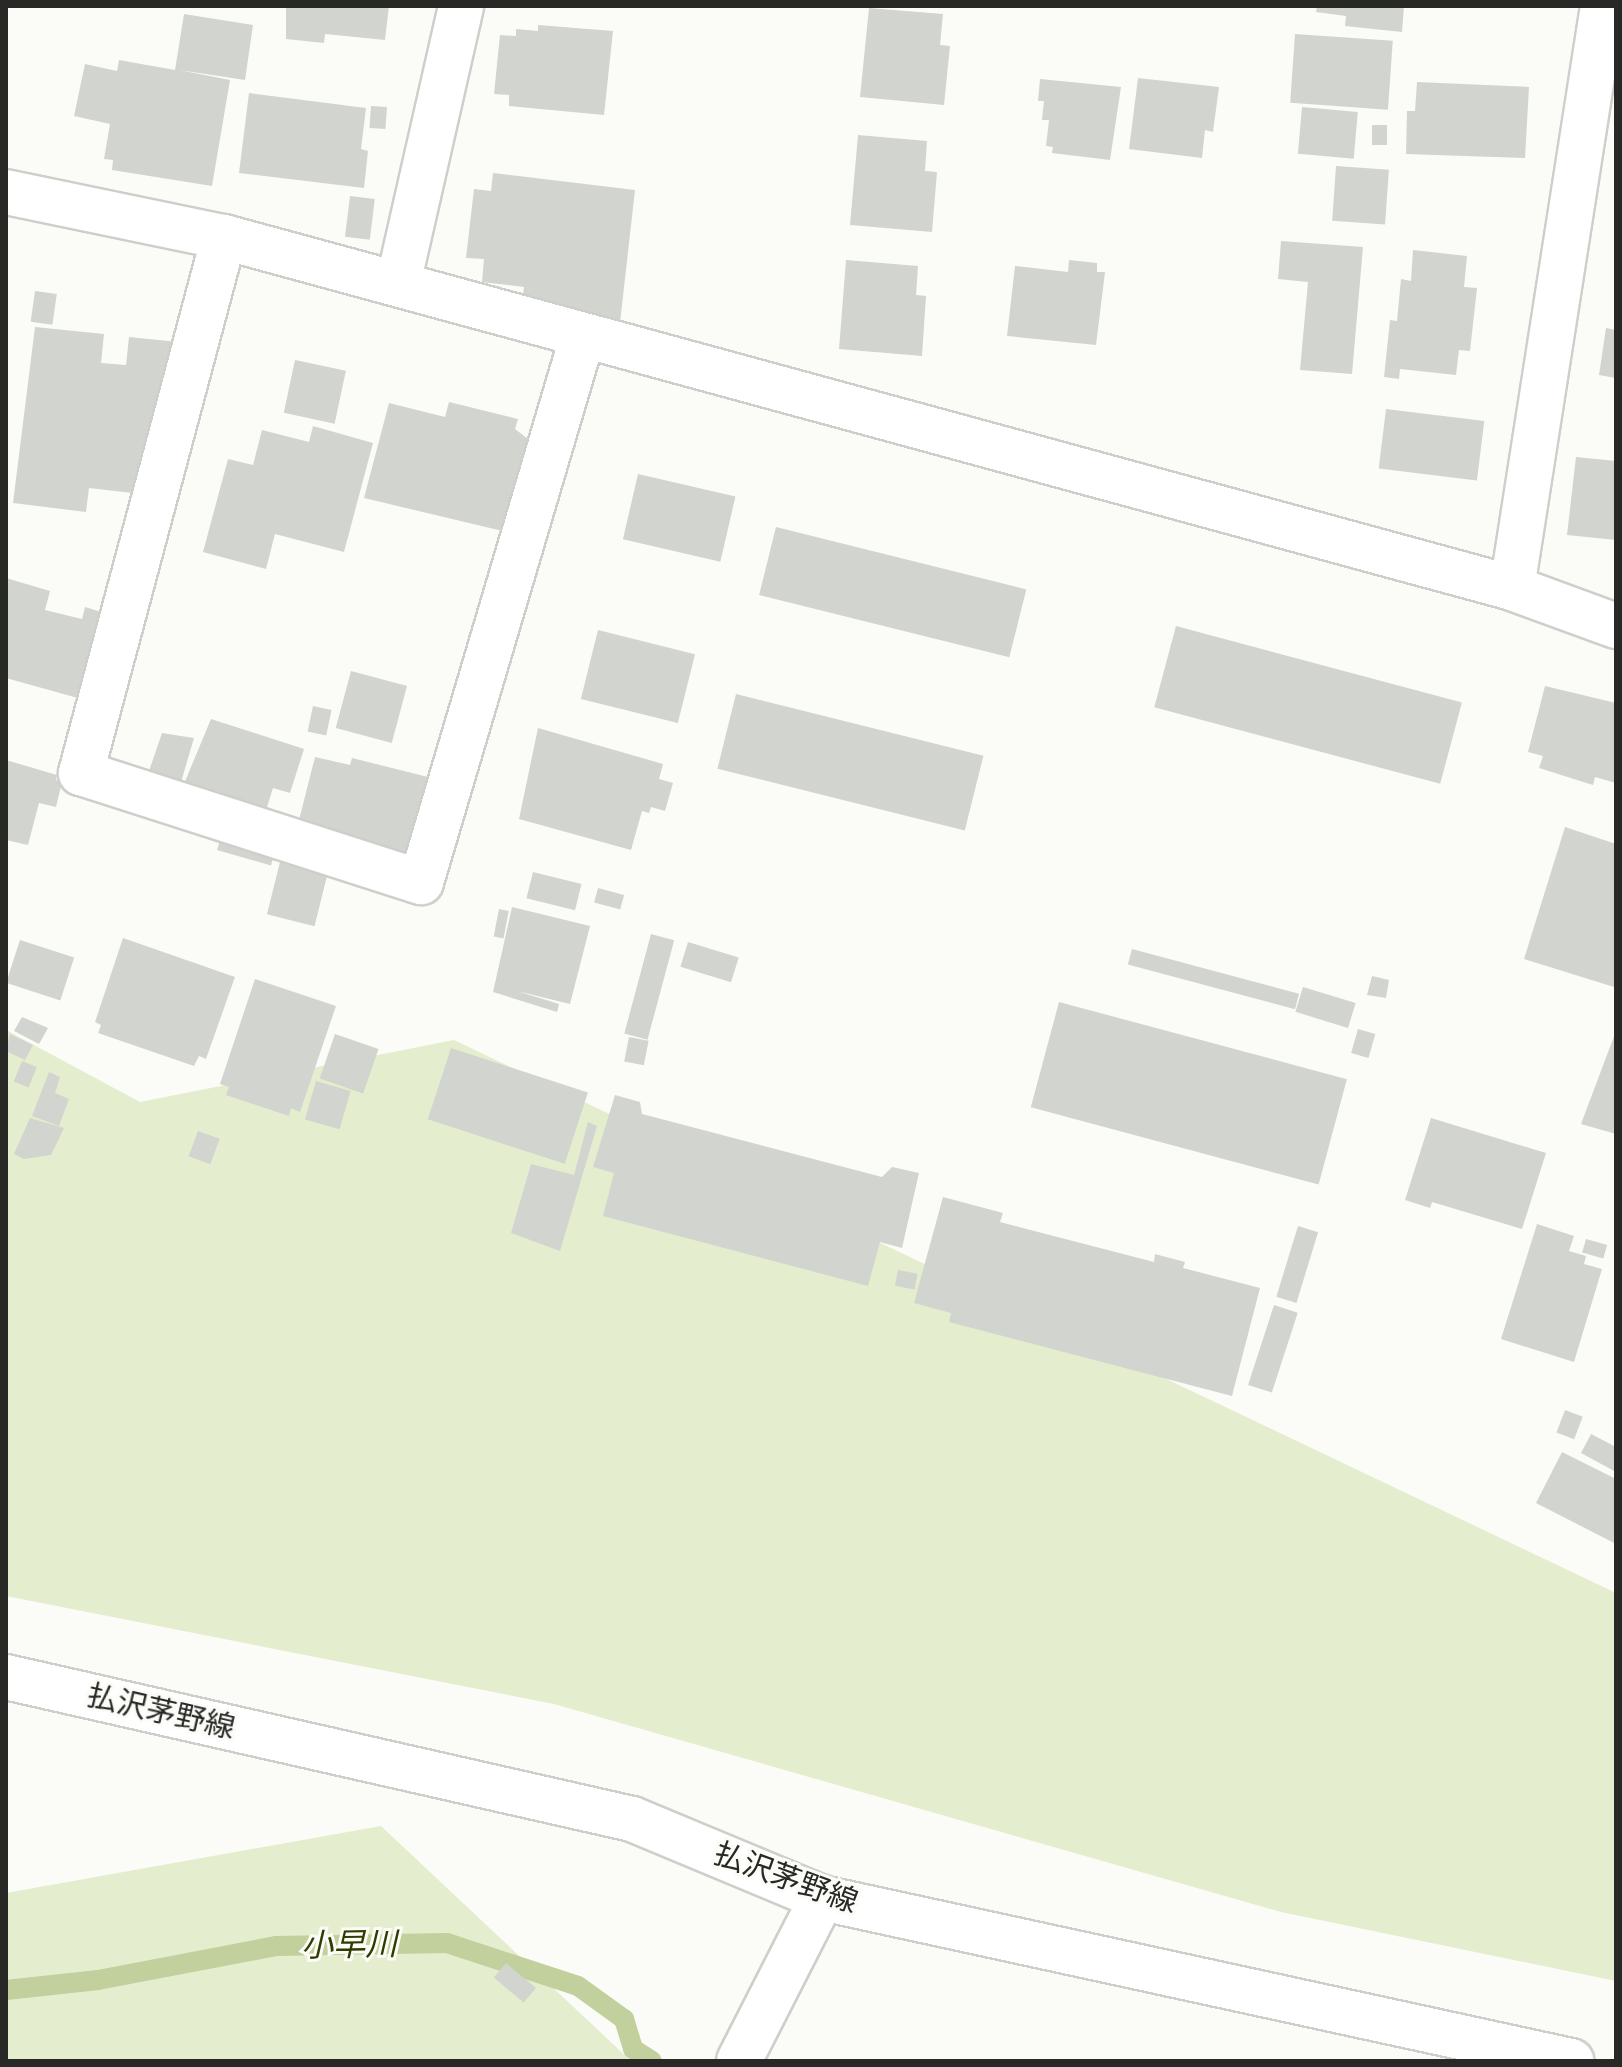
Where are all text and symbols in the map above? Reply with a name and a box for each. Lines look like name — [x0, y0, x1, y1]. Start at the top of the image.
street label: 払沢茅野線 — [84, 1678, 238, 1746]
street label: 払沢茅野線 — [709, 1835, 863, 1921]
water label: 小早川 — [301, 1925, 397, 1965]

